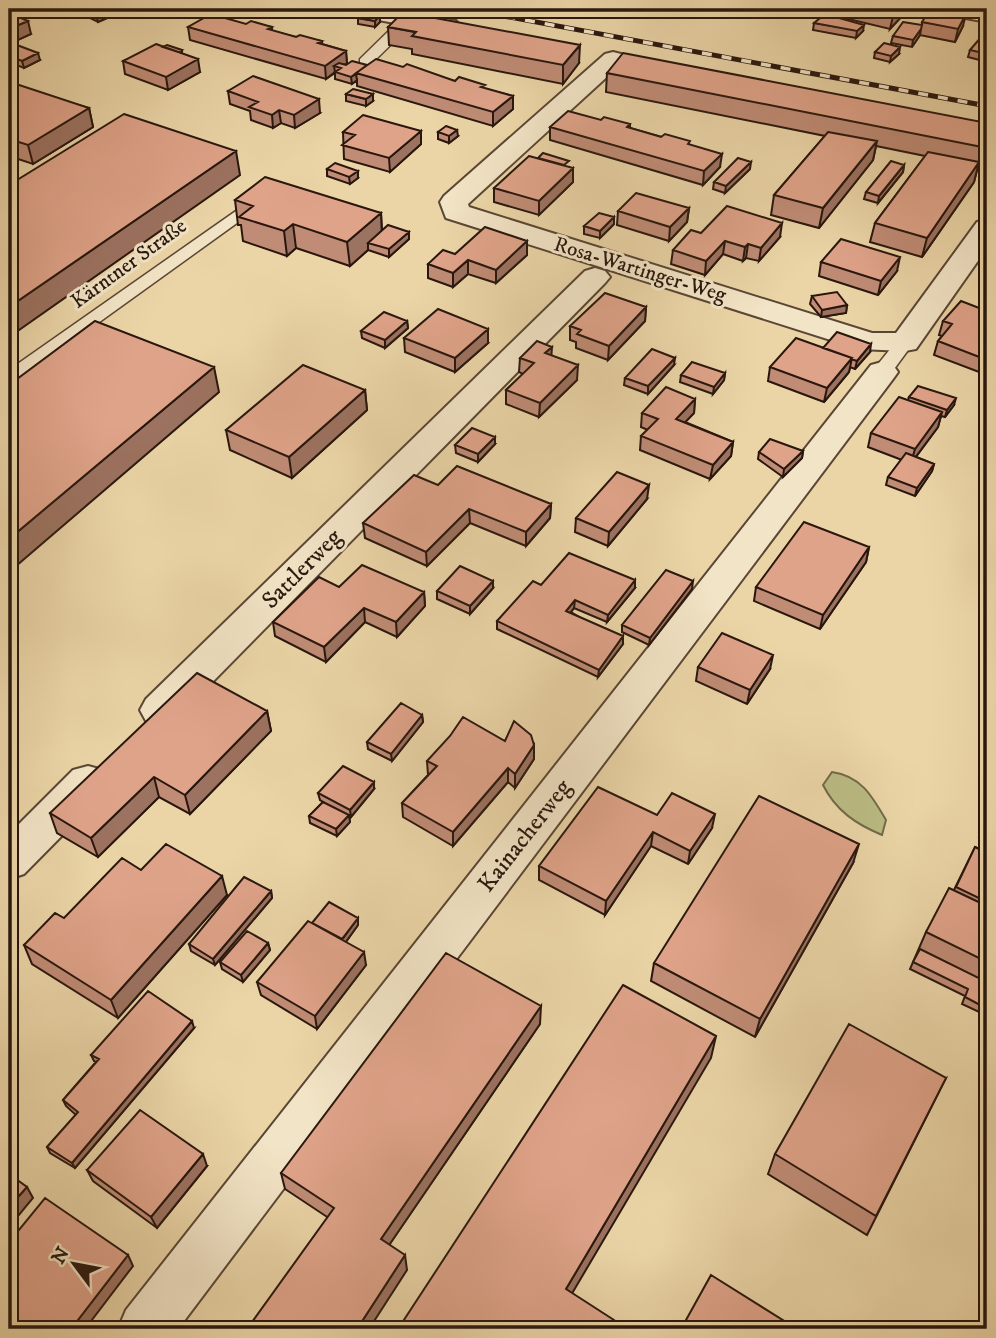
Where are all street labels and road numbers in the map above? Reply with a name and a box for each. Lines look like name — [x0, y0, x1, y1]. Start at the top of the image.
street label: Kärntner Straße — [66, 213, 192, 315]
street label: Rosa-Wartinger-Weg — [551, 231, 730, 309]
street label: Sattlerweg — [256, 522, 349, 615]
street label: Kainacherweg — [472, 773, 579, 898]

